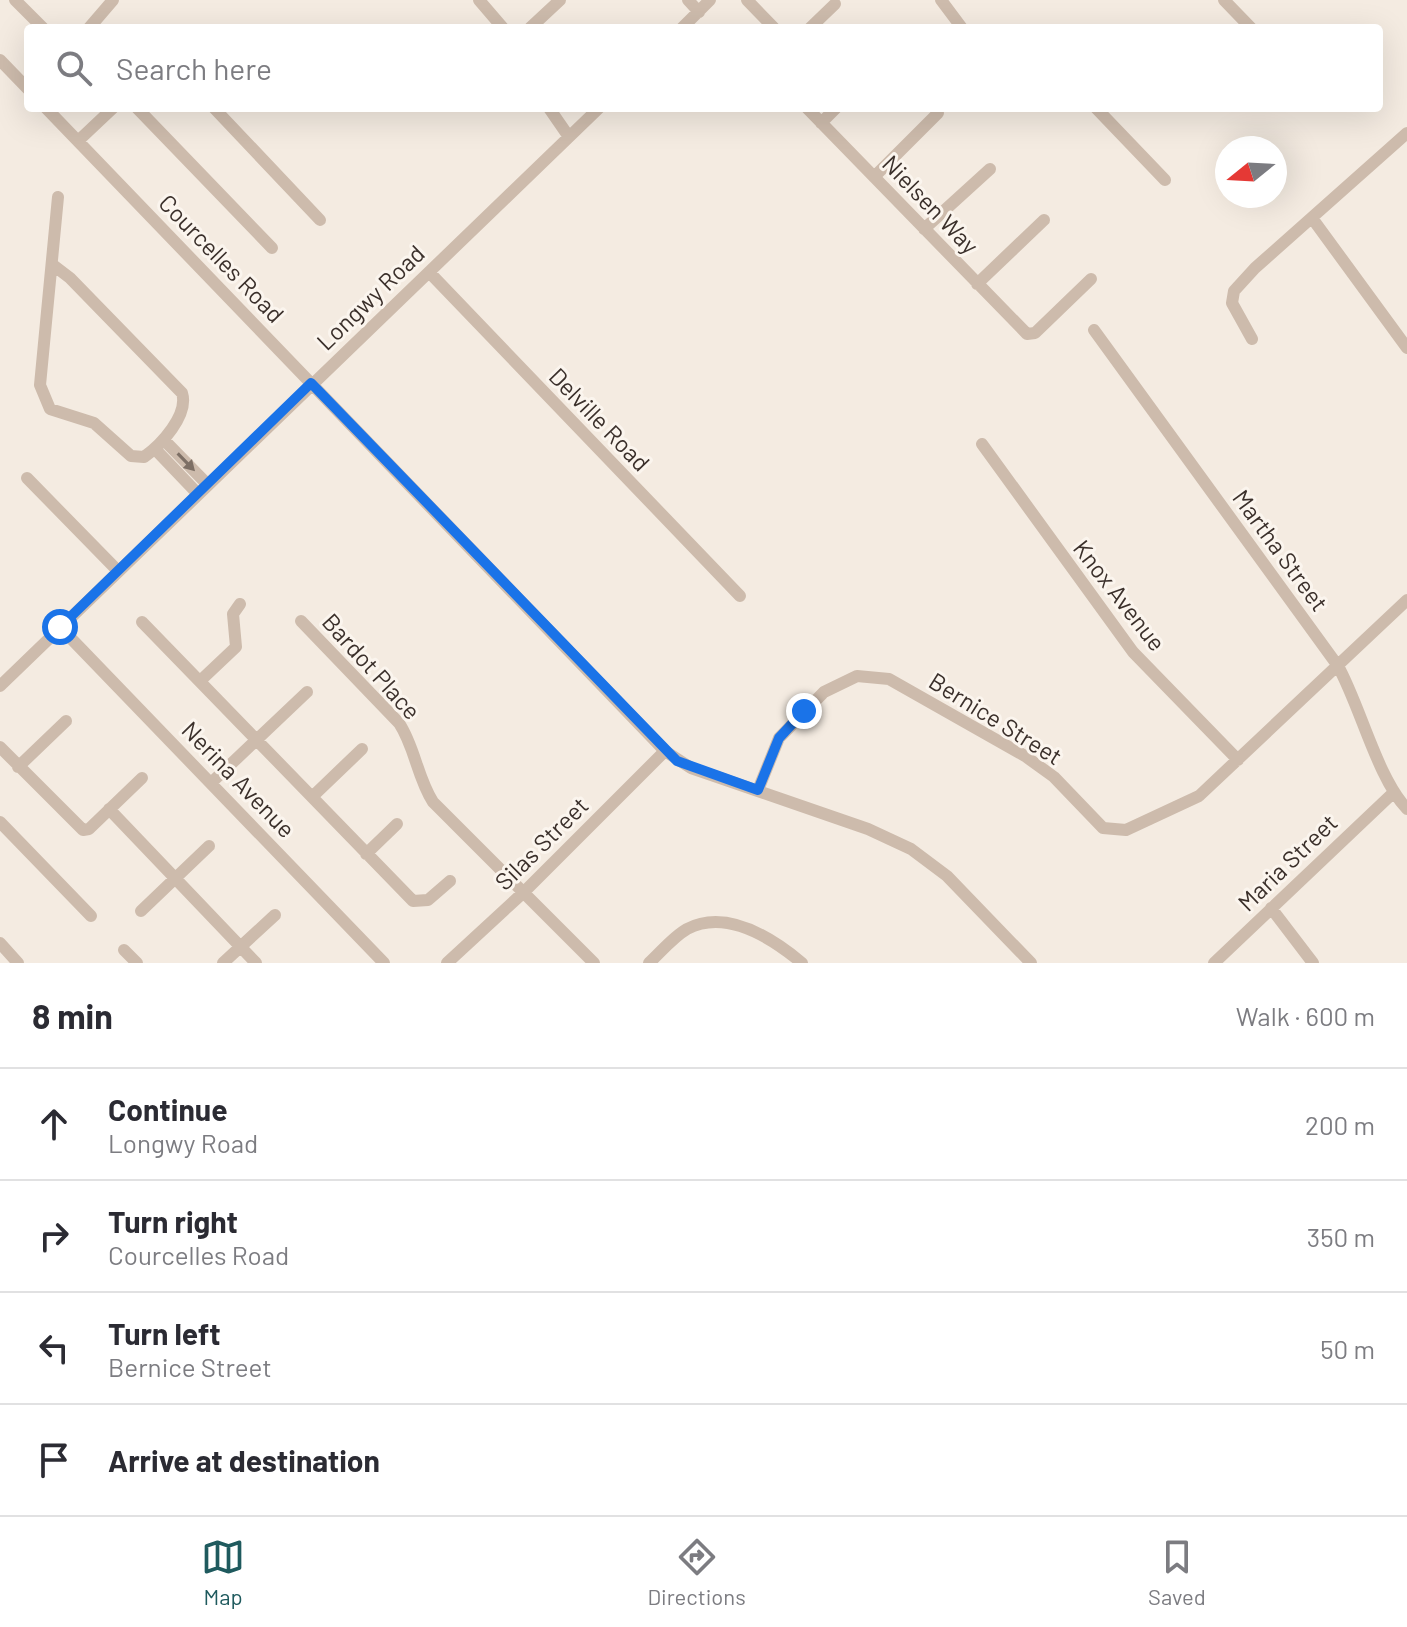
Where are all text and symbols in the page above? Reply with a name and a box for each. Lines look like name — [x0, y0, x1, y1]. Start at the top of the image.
search box — [24, 24, 1383, 112]
icon: search — [52, 46, 96, 90]
text: Search here — [116, 50, 272, 86]
north arrow — [1215, 136, 1287, 208]
street label: Nielsen Way — [877, 149, 985, 259]
street label: Courcelles Road — [153, 188, 291, 328]
street label: Longwy Road — [310, 238, 430, 356]
street label: Delville Road — [544, 361, 656, 477]
one-way arrow — [176, 452, 194, 471]
street label: Martha Street — [1227, 484, 1335, 616]
street label: Knox Avenue — [1068, 534, 1172, 656]
street label: Bardot Place — [317, 607, 427, 725]
route start — [42, 609, 78, 645]
street label: Bernice Street — [924, 666, 1068, 770]
route end — [786, 693, 822, 729]
street label: Nerina Avenue — [176, 715, 302, 843]
street label: Silas Street — [488, 790, 594, 896]
street label: Maria Street — [1231, 808, 1343, 916]
text: 8 min — [32, 995, 113, 1036]
text: Walk · 600 m — [1236, 1000, 1375, 1031]
text: Continue — [108, 1091, 228, 1127]
icon: ahead — [32, 1102, 76, 1146]
text: 200 m — [1305, 1109, 1375, 1140]
text: Longwy Road — [108, 1127, 258, 1158]
text: Turn right — [108, 1203, 238, 1239]
icon: right — [32, 1214, 76, 1258]
text: 350 m — [1307, 1221, 1375, 1252]
text: Courcelles Road — [108, 1239, 289, 1270]
text: Turn left — [108, 1315, 221, 1351]
icon: left — [32, 1326, 76, 1370]
text: 50 m — [1320, 1333, 1375, 1364]
text: Bernice Street — [108, 1351, 272, 1382]
icon: arrive — [32, 1438, 76, 1482]
text: Arrive at destination — [108, 1442, 380, 1478]
tab: Map — [201, 1535, 245, 1609]
tab: Directions — [647, 1535, 746, 1609]
tab: Saved — [1148, 1535, 1206, 1609]

